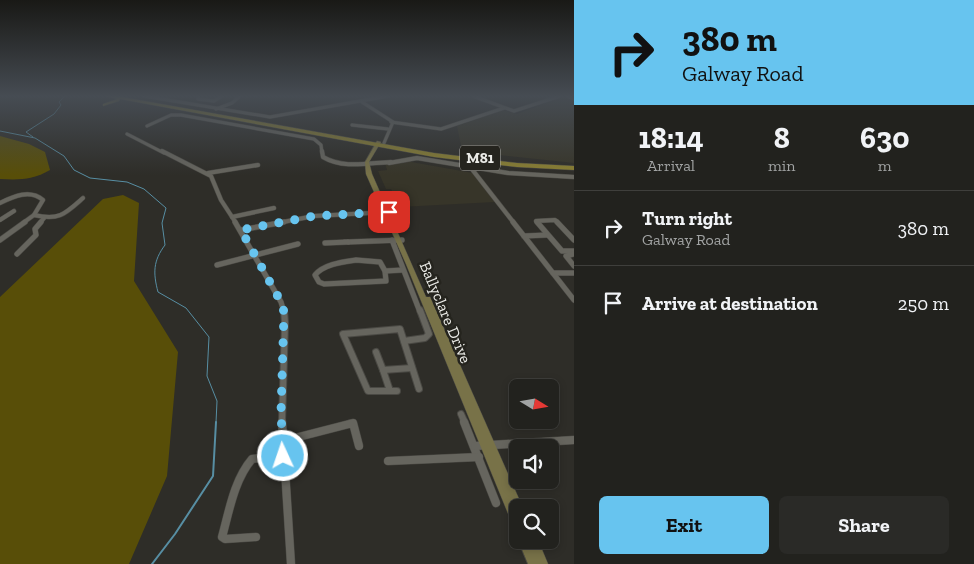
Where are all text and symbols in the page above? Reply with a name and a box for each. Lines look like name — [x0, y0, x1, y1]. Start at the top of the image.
text: 380 m — [682, 18, 777, 60]
icon: right — [599, 20, 664, 85]
text: Galway Road — [682, 60, 803, 87]
text: 18:14 — [639, 120, 704, 156]
text: 8 — [774, 120, 790, 156]
text: 630 — [860, 120, 909, 156]
road number: M81 — [460, 146, 500, 170]
text: Arrival — [647, 156, 695, 175]
text: min — [768, 156, 796, 175]
text: m — [878, 156, 892, 175]
pin — [368, 191, 410, 233]
icon: arrive — [375, 198, 403, 226]
text: Turn right — [642, 207, 732, 230]
icon: right — [599, 214, 627, 242]
text: 380 m — [898, 217, 949, 240]
text: Galway Road — [642, 230, 730, 249]
street label: Ballyclare Drive — [416, 259, 475, 366]
icon: arrive — [599, 289, 627, 317]
text: Arrive at destination — [642, 292, 818, 315]
text: 250 m — [898, 292, 949, 315]
north arrow — [509, 379, 559, 429]
map controls — [509, 379, 559, 549]
position arrow — [256, 429, 308, 481]
button: sound — [509, 439, 559, 489]
button: Exit — [599, 496, 769, 554]
button: Share — [779, 496, 949, 554]
button: search — [509, 499, 559, 549]

